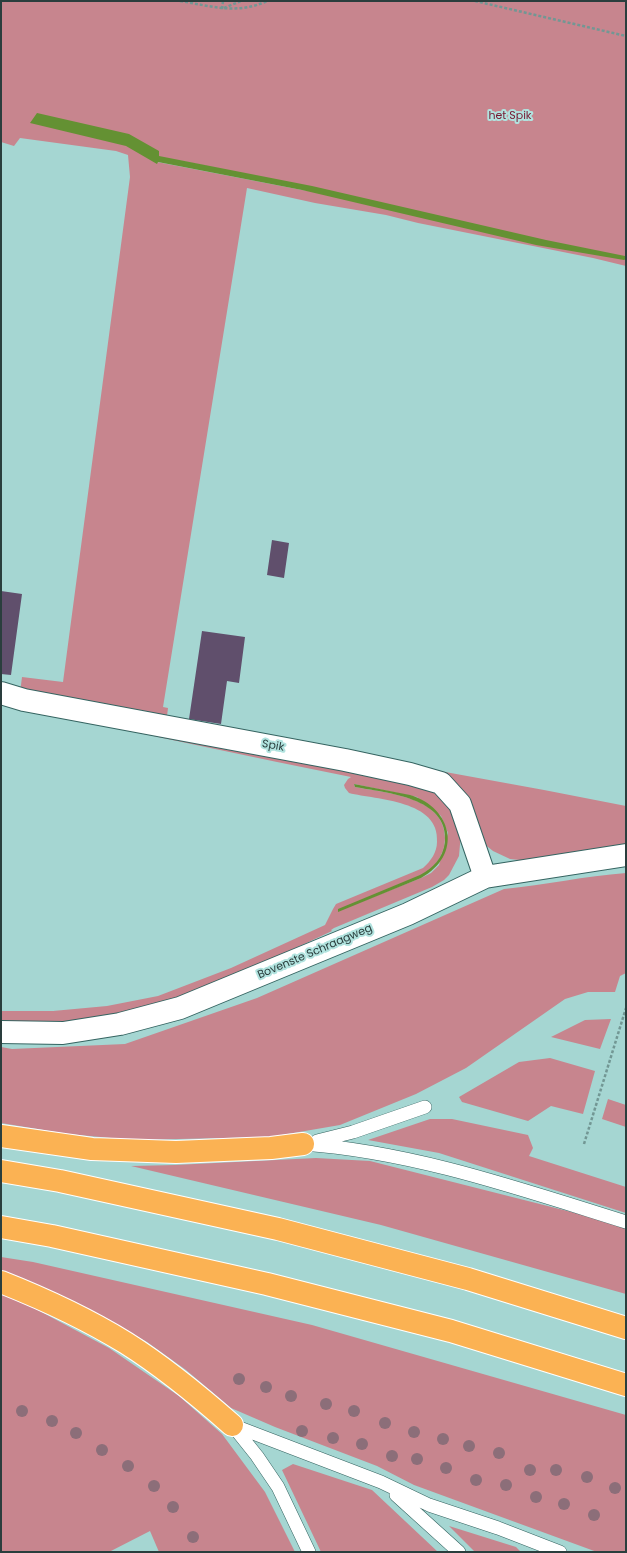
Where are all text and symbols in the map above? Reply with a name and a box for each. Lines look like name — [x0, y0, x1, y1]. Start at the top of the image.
park label: het Spik — [488, 109, 532, 123]
street label: Spik — [261, 738, 285, 754]
street label: Bovenste Schraagweg — [256, 922, 374, 982]

